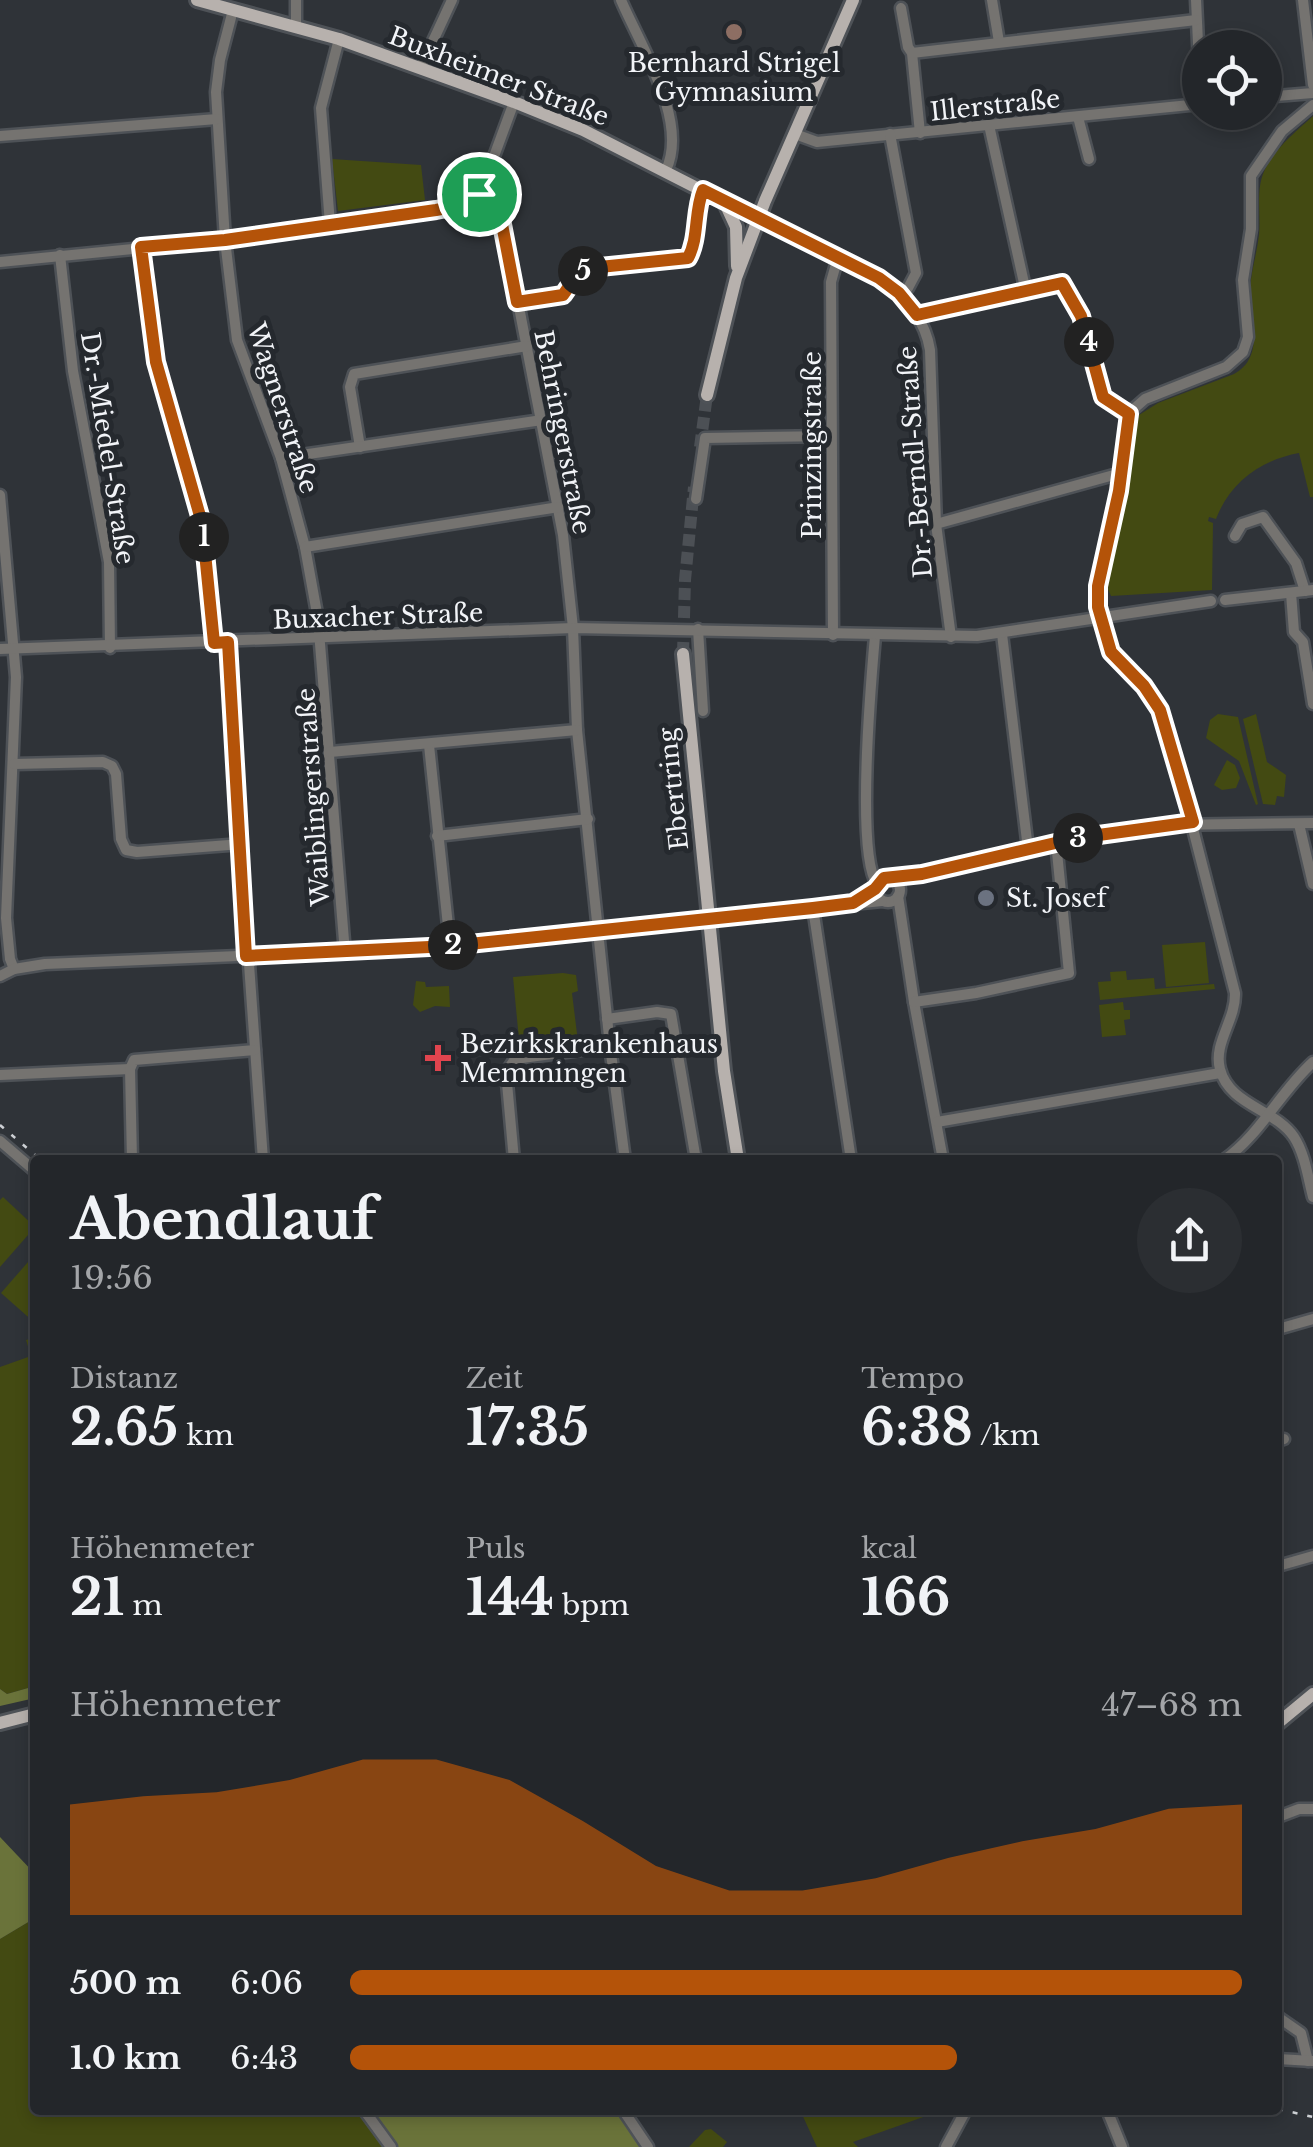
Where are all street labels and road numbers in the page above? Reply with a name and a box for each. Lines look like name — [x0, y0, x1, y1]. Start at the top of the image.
street label: Buxheimer Straße — [384, 20, 613, 133]
street label: Illerstraße — [928, 83, 1062, 128]
street label: Wagnerstraße — [240, 318, 325, 497]
street label: Behringerstraße — [528, 327, 598, 537]
street label: Dr.-Miedel-Straße — [74, 330, 141, 566]
street label: Dr.-Berndl-Straße — [892, 345, 939, 579]
street label: Prinzingstraße — [797, 351, 828, 539]
street label: Buxacher Straße — [272, 597, 484, 636]
street label: Waiblingerstraße — [290, 687, 337, 908]
street label: Ebertring — [652, 725, 695, 852]

